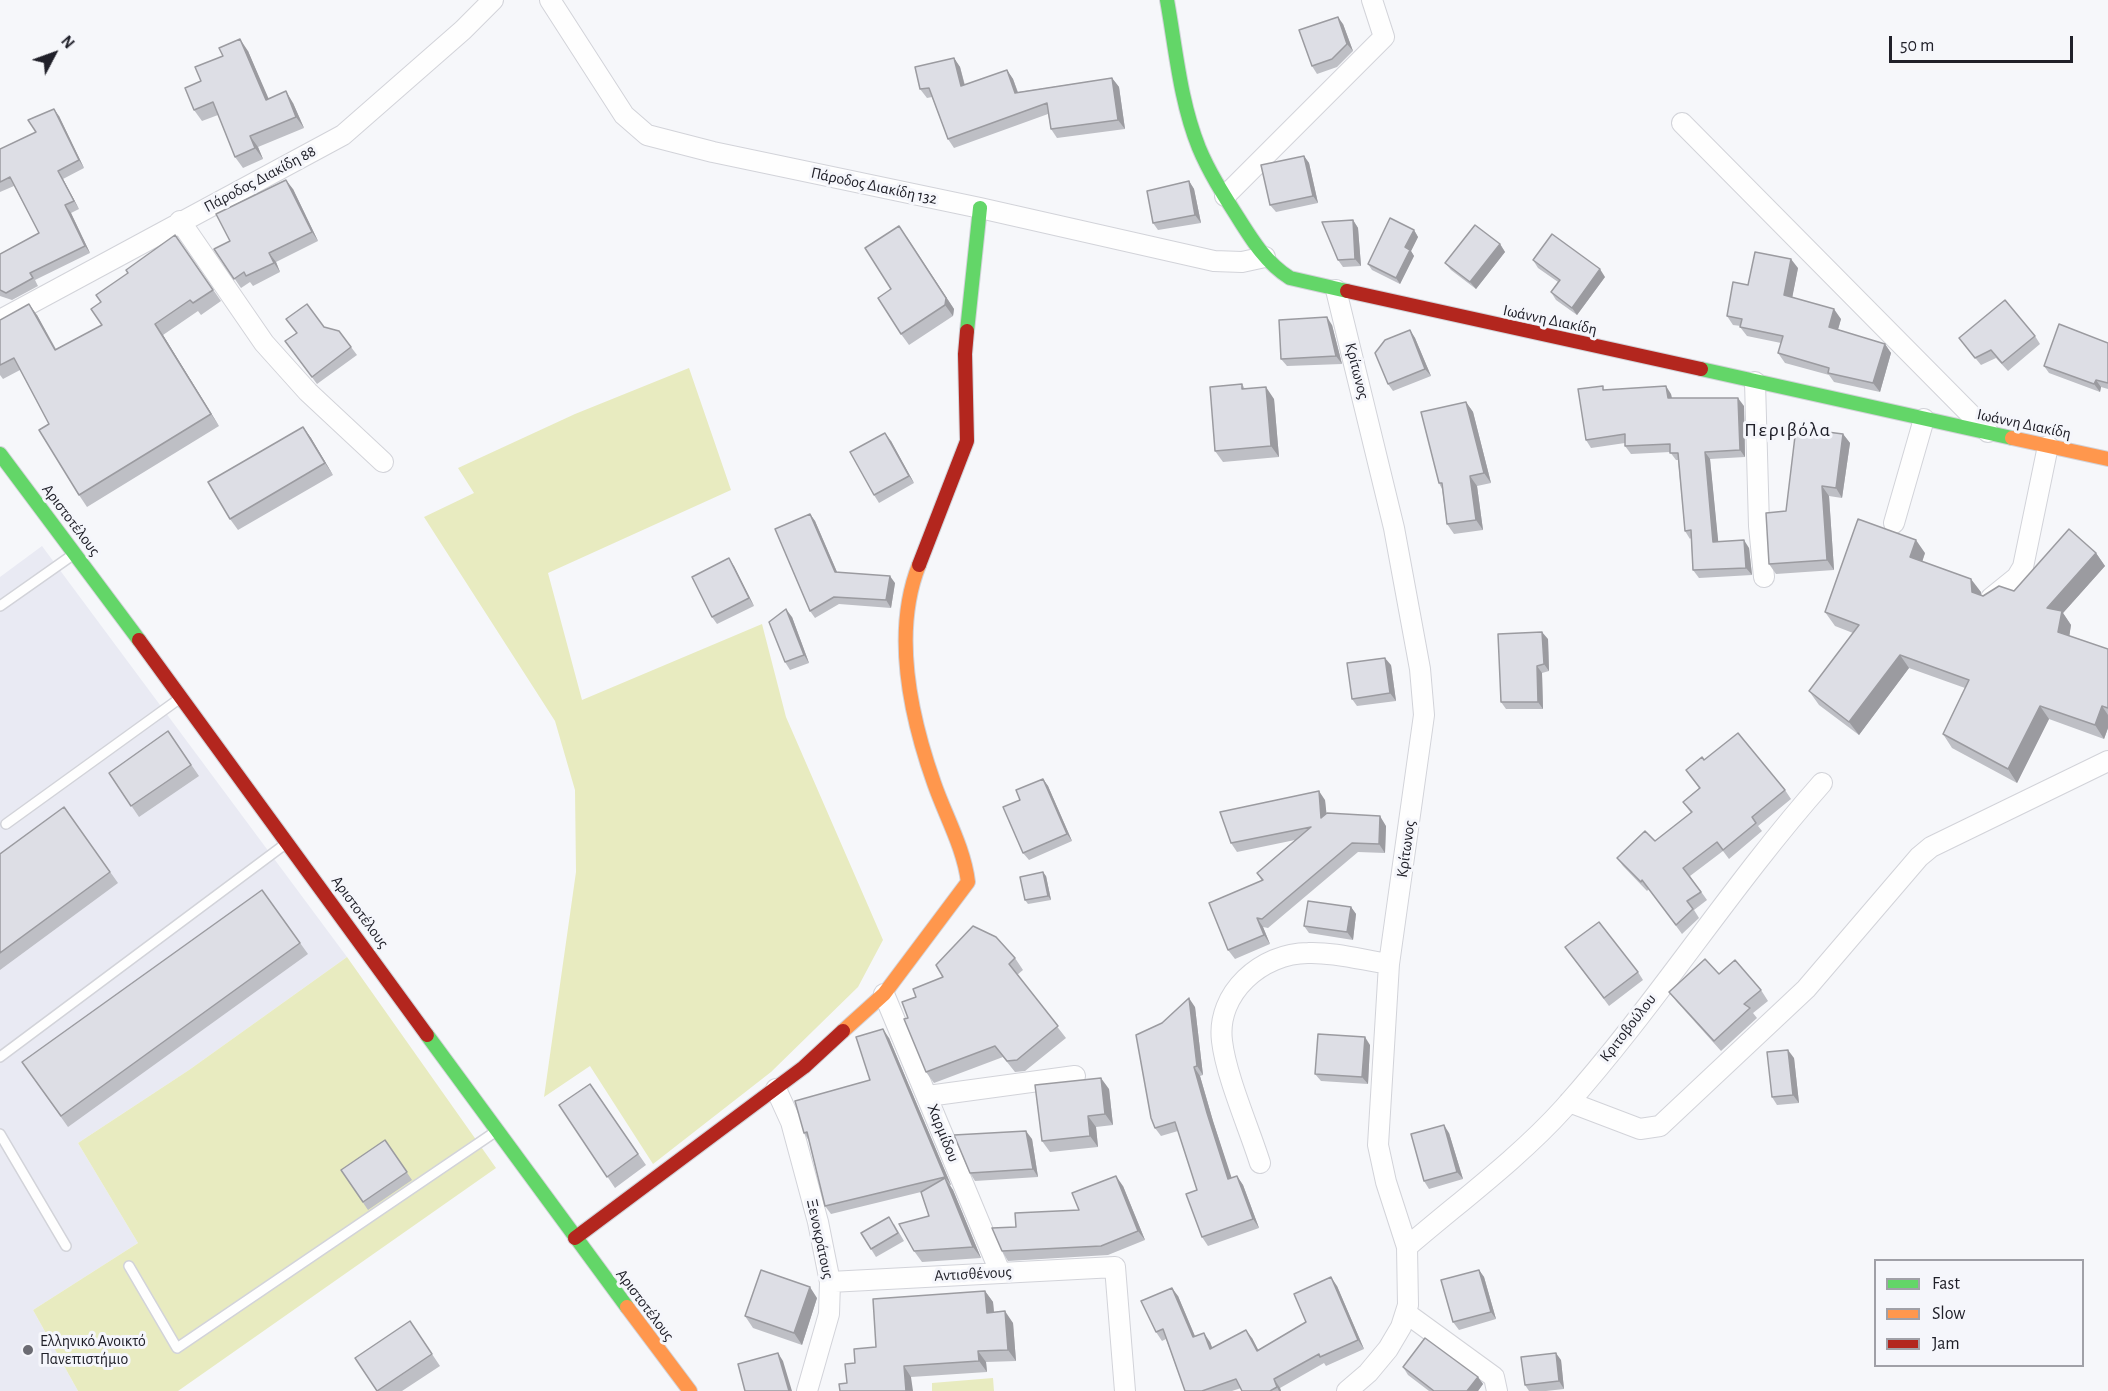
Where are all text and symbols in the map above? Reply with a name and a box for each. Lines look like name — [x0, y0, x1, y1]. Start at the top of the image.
north arrow — [24, 24, 84, 84]
scale bar — [1892, 24, 2076, 62]
text: N — [58, 33, 77, 52]
text: 50 m — [1900, 37, 1934, 55]
street label: Πάροδος Διακίδη 88 — [201, 141, 319, 217]
street label: Πάροδος Διακίδη 132 — [809, 163, 939, 209]
street label: Ιωάννη Διακίδη — [1501, 301, 1599, 339]
street label: Κρίτωνος — [1341, 341, 1373, 401]
street label: Ιωάννη Διακίδη — [1975, 405, 2073, 443]
district label: Περιβόλα — [1744, 418, 1832, 442]
street label: Αριστοτέλους — [38, 480, 104, 560]
street label: Κρίτωνος — [1392, 819, 1420, 879]
street label: Αριστοτέλους — [327, 872, 393, 952]
street label: Κριτοβούλου — [1596, 990, 1660, 1066]
street label: Χαρμίδου — [923, 1101, 963, 1165]
street label: Ξενοκράτους — [802, 1197, 838, 1281]
legend — [1874, 1259, 2084, 1367]
street label: Αντισθένους — [934, 1262, 1012, 1286]
street label: Αριστοτέλους — [612, 1265, 678, 1345]
text: Fast — [1932, 1275, 1960, 1293]
text: Slow — [1932, 1305, 1965, 1323]
place label: Ελληνικό Ανοικτό Πανεπιστήμιο — [40, 1331, 146, 1369]
text: Jam — [1932, 1335, 1960, 1353]
marker: Ελληνικό Ανοικτό Πανεπιστήμιο — [21, 1343, 35, 1357]

